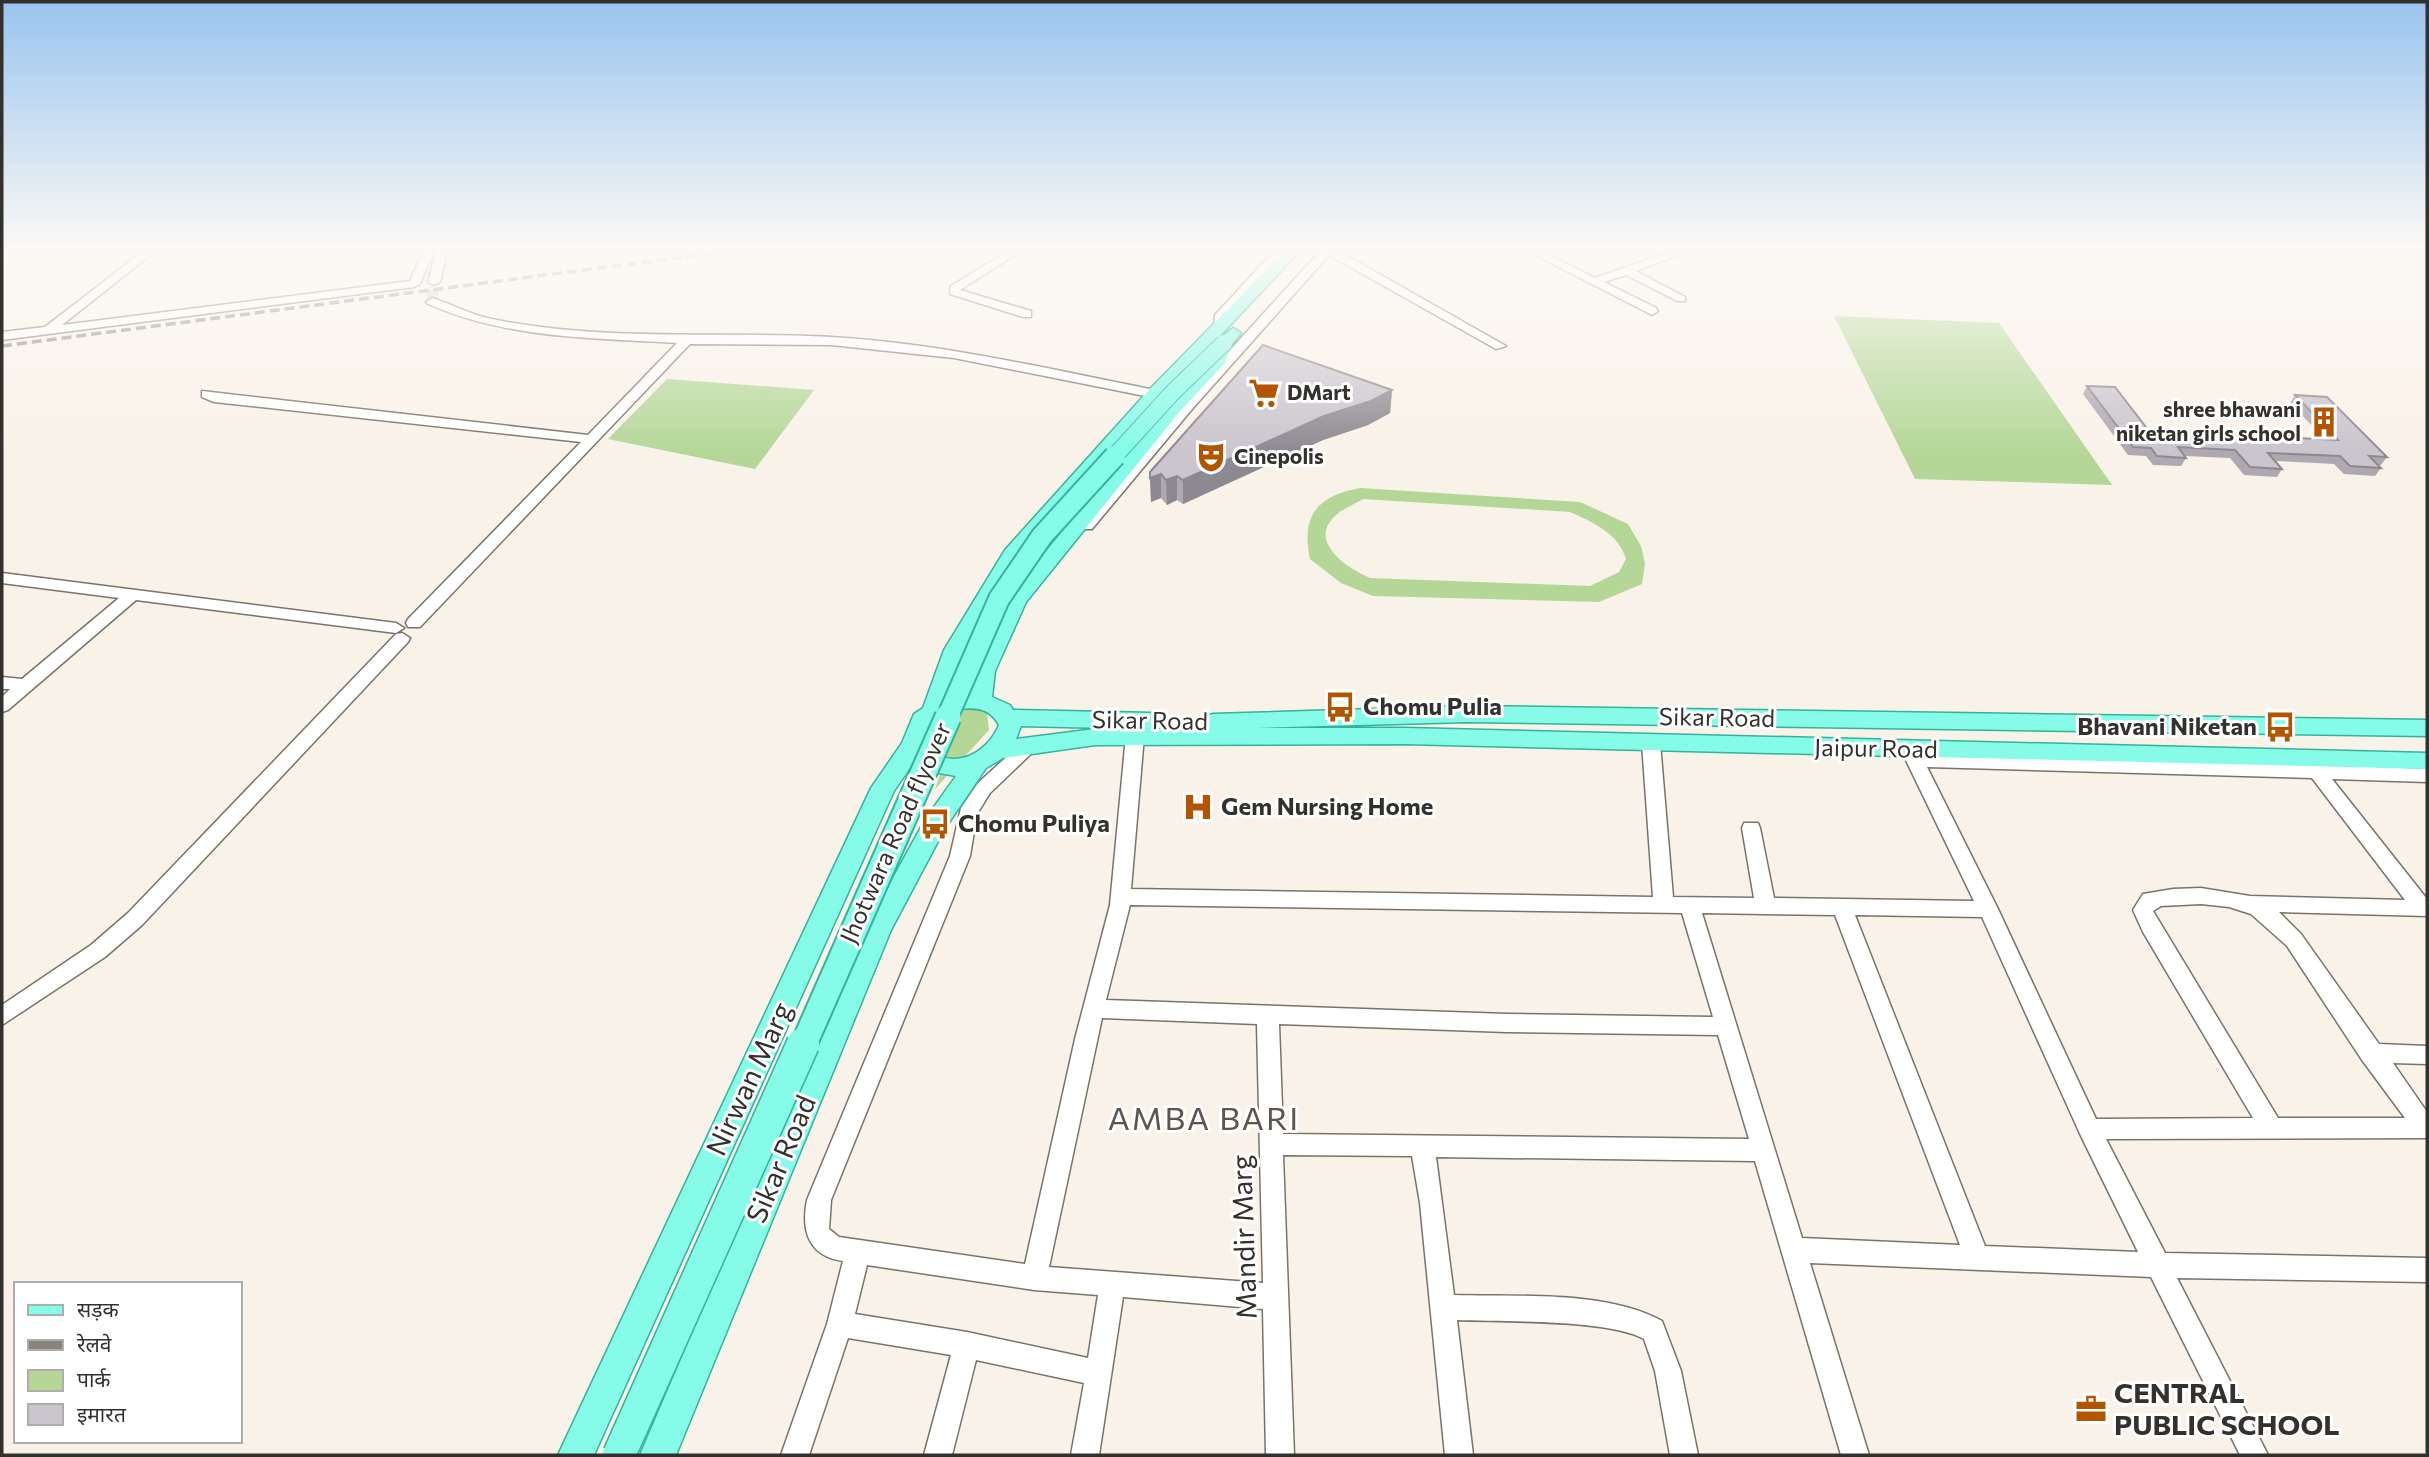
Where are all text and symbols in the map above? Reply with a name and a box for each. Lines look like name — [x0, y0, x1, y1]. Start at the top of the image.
supermarket icon: DMart — [1247, 376, 1281, 410]
place label: DMart — [1287, 379, 1351, 404]
place label: shree bhawani niketan girls school — [2116, 396, 2301, 445]
building icon: shree bhawani niketan girls school — [2307, 405, 2341, 439]
theatre icon: Cinepolis — [1194, 440, 1228, 474]
place label: Cinepolis — [1234, 443, 1324, 468]
bus stop icon: Chomu Pulia — [1323, 690, 1357, 724]
place label: Chomu Pulia — [1363, 691, 1502, 720]
street label: Sikar Road — [1659, 701, 1775, 732]
street label: Sikar Road — [1092, 704, 1208, 735]
bus stop icon: Bhavani Niketan — [2263, 710, 2297, 744]
place label: Bhavani Niketan — [2077, 711, 2257, 740]
street label: Jhotwara Road flyover — [833, 717, 957, 947]
street label: Jaipur Road — [1814, 732, 1938, 763]
hospital icon: Gem Nursing Home — [1181, 790, 1215, 824]
place label: Gem Nursing Home — [1221, 791, 1433, 820]
bus stop icon: Chomu Puliya — [918, 807, 952, 841]
place label: Chomu Puliya — [958, 808, 1110, 837]
street label: Nirwan Marg — [698, 997, 798, 1161]
street label: Sikar Road — [738, 1090, 822, 1228]
district label: AMBA BARI — [1108, 1097, 1300, 1137]
street label: Mandir Marg — [1223, 1154, 1263, 1320]
legend — [14, 1282, 242, 1443]
text: सड़क — [77, 1296, 119, 1321]
text: रेलवे — [76, 1331, 112, 1356]
text: पार्क — [77, 1366, 111, 1391]
place label: CENTRAL PUBLIC SCHOOL — [2114, 1375, 2339, 1441]
office icon: CENTRAL PUBLIC SCHOOL — [2074, 1392, 2108, 1426]
text: इमारत — [77, 1401, 127, 1426]

